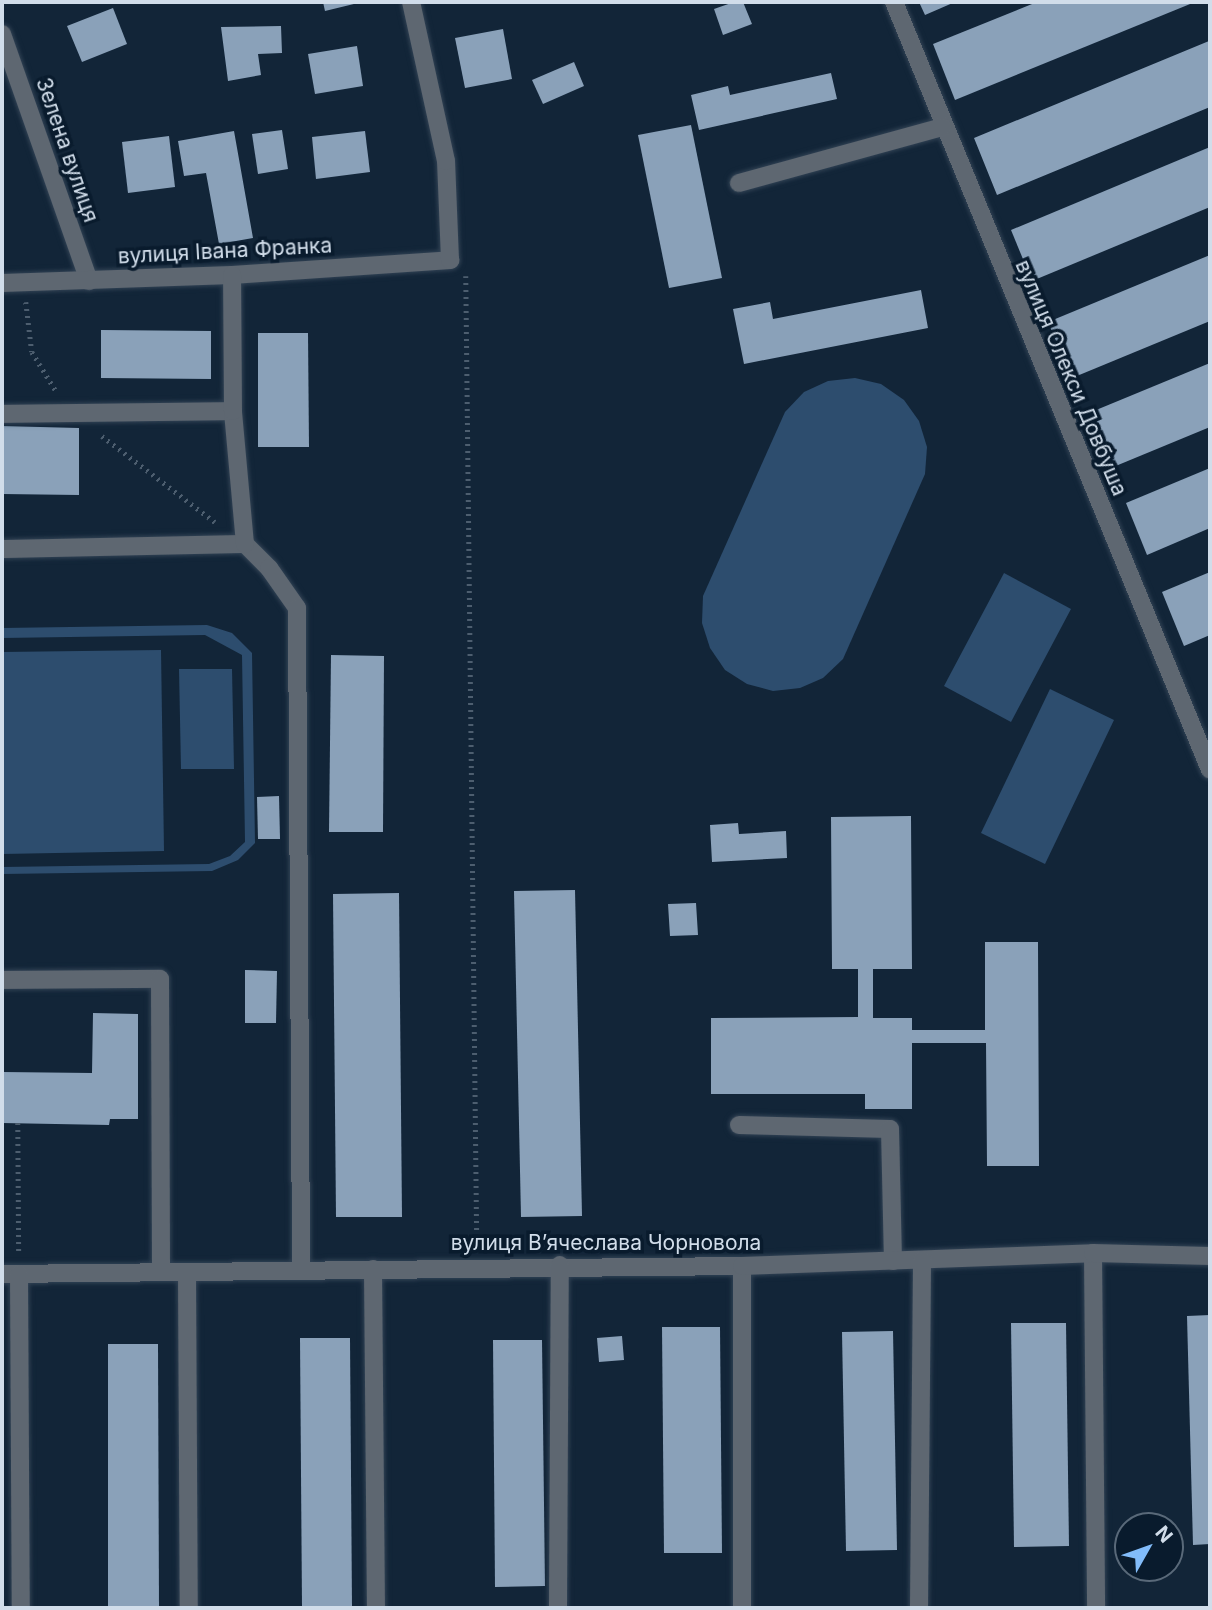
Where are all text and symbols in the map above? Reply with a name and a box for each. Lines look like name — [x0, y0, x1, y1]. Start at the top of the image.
street label: Зелена вулиця — [30, 74, 104, 226]
street label: вулиця Івана Франка — [117, 233, 333, 269]
street label: вулиця Олекси Довбуша — [1010, 256, 1132, 500]
street label: вулиця Вʼячеслава Чорновола — [451, 1230, 761, 1256]
north arrow — [1114, 1512, 1184, 1582]
text: N — [1150, 1522, 1177, 1547]

